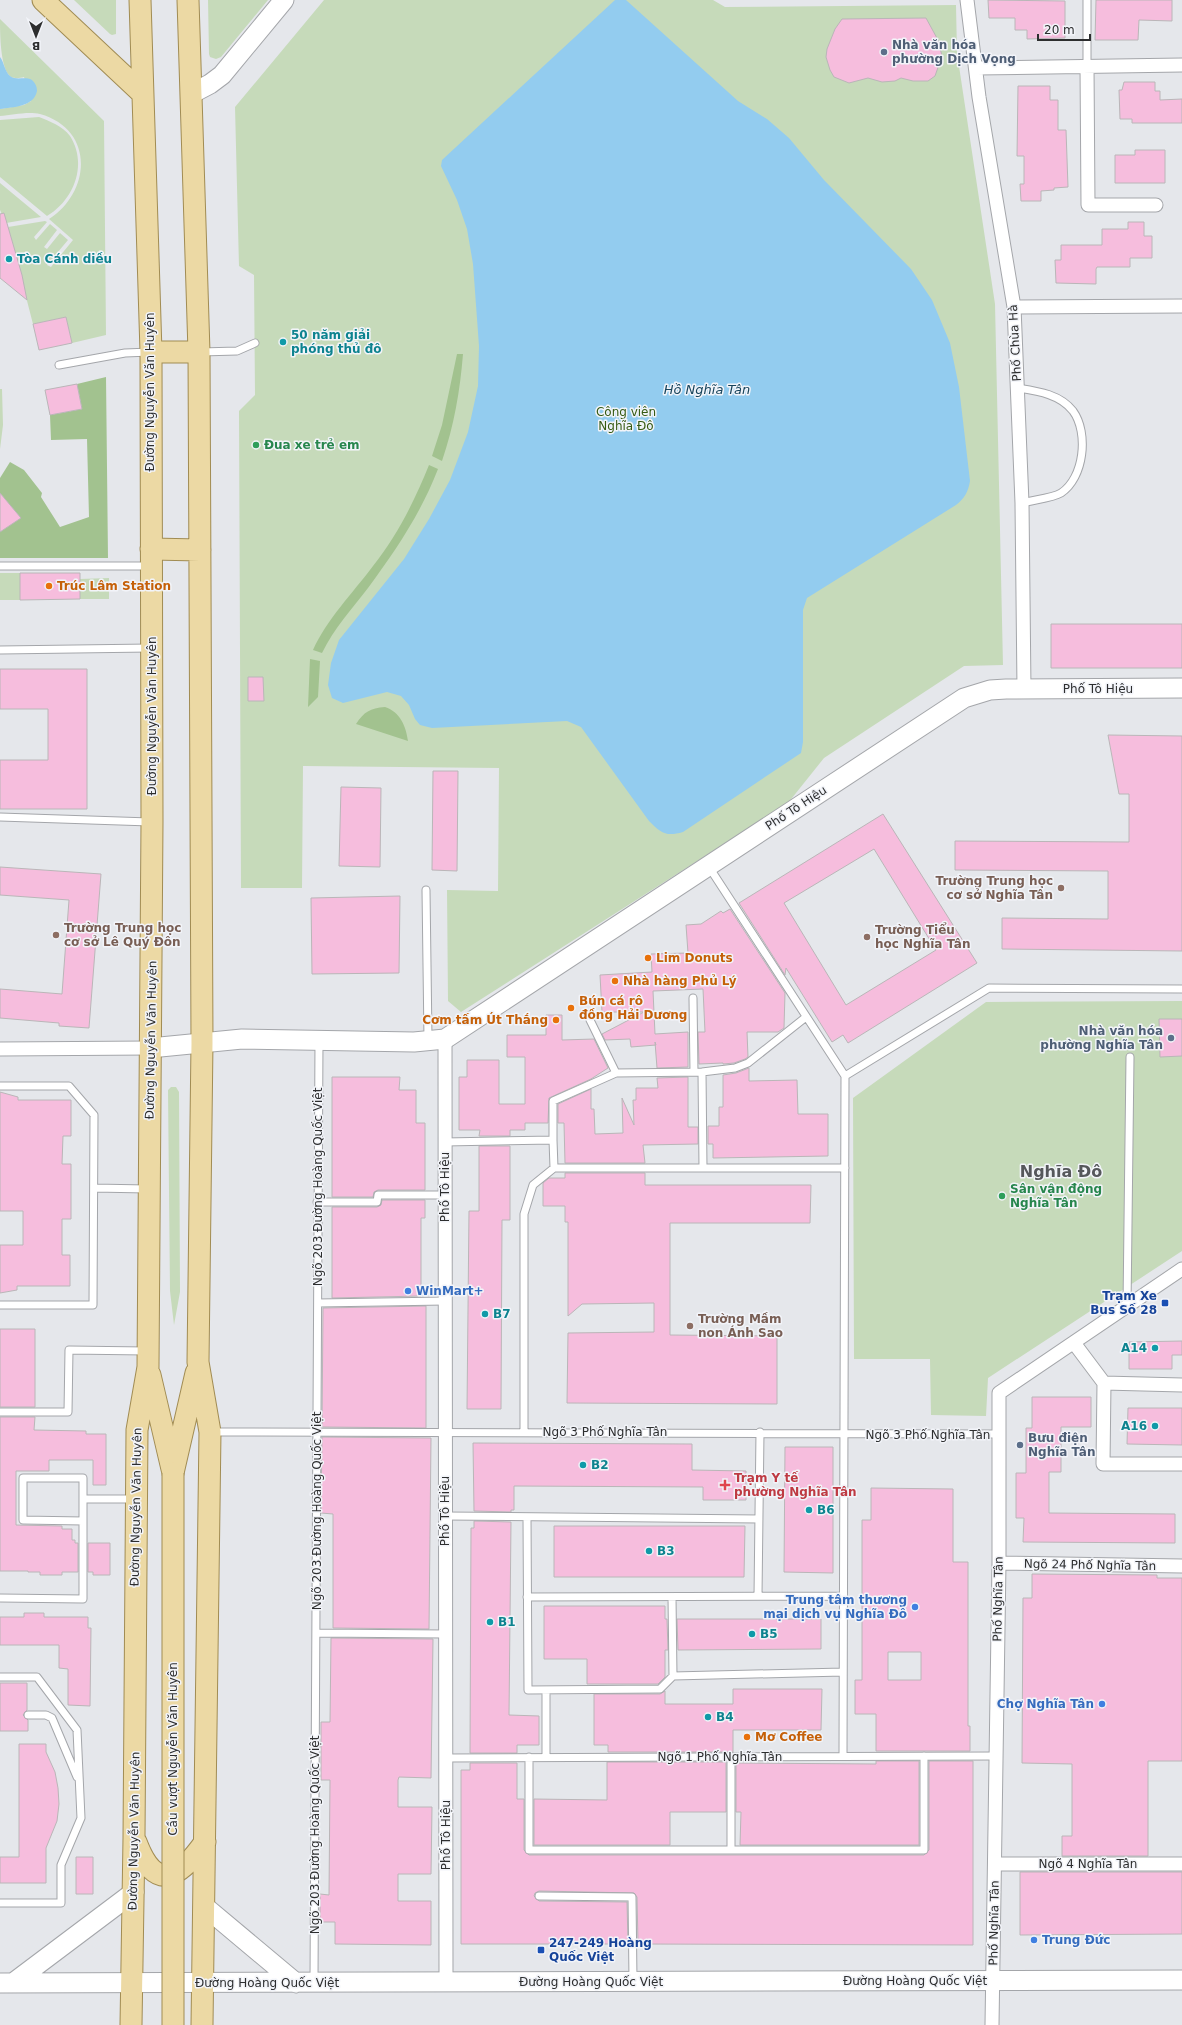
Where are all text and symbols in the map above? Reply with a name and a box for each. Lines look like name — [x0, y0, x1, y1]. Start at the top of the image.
north arrow — [16, 16, 56, 56]
scale bar — [1038, 16, 1090, 42]
text: 20 m — [1044, 23, 1075, 37]
place label: Nhà văn hóa phường Dịch Vọng — [892, 38, 1016, 66]
text: B — [32, 39, 40, 52]
marker: Nhà văn hóa phường Dịch Vọng — [879, 47, 889, 57]
place label: Tòa Cánh diều — [17, 252, 112, 266]
marker: Tòa Cánh diều — [4, 254, 14, 264]
street label: Phố Chùa Hà — [1006, 304, 1024, 382]
street label: Đường Nguyễn Văn Huyên — [143, 312, 157, 472]
place label: 50 năm giải phóng thủ đô — [291, 328, 382, 356]
marker: 50 năm giải phóng thủ đô — [278, 337, 288, 347]
water label: Hồ Nghĩa Tân — [664, 382, 750, 397]
park label: Công viên Nghĩa Đô — [596, 405, 656, 433]
place label: Đua xe trẻ em — [264, 438, 360, 452]
marker: Đua xe trẻ em — [251, 440, 261, 450]
place label: Trúc Lâm Station — [57, 579, 171, 593]
marker: Trúc Lâm Station — [44, 581, 54, 591]
street label: Đường Nguyễn Văn Huyên — [145, 636, 159, 796]
street label: Phố Tô Hiệu — [1063, 682, 1133, 696]
street label: Phố Tô Hiệu — [763, 783, 829, 833]
place label: Trường Trung học cơ sở Nghĩa Tân — [936, 874, 1053, 902]
marker: Trường Trung học cơ sở Nghĩa Tân — [1056, 883, 1066, 893]
place label: Trường Trung học cơ sở Lê Quý Đôn — [64, 921, 181, 949]
place label: Trường Tiểu học Nghĩa Tân — [875, 922, 971, 951]
marker: Trường Trung học cơ sở Lê Quý Đôn — [51, 930, 61, 940]
marker: Trường Tiểu học Nghĩa Tân — [862, 932, 872, 942]
place label: Lim Donuts — [656, 951, 733, 965]
marker: Lim Donuts — [643, 953, 653, 963]
street label: Đường Nguyễn Văn Huyên — [143, 960, 159, 1120]
place label: Nhà hàng Phủ Lý — [623, 974, 737, 988]
marker: Nhà hàng Phủ Lý — [610, 976, 620, 986]
place label: Bún cá rô đồng Hải Dương — [579, 994, 687, 1022]
marker: Bún cá rô đồng Hải Dương — [566, 1003, 576, 1013]
place label: Cơm tấm Út Thắng — [422, 1012, 548, 1027]
marker: Cơm tấm Út Thắng — [551, 1015, 561, 1025]
place label: Nhà văn hóa phường Nghĩa Tân — [1040, 1024, 1163, 1052]
marker: Nhà văn hóa phường Nghĩa Tân — [1166, 1033, 1176, 1043]
street label: Ngõ 203 Đường Hoàng Quốc Việt — [311, 1087, 325, 1286]
street label: Phố Tô Hiệu — [438, 1152, 452, 1222]
district label: Nghĩa Đô — [1020, 1162, 1102, 1181]
place label: Sân vận động Nghĩa Tân — [1010, 1182, 1102, 1210]
marker: Sân vận động Nghĩa Tân — [997, 1191, 1007, 1201]
place label: WinMart+ — [416, 1284, 484, 1298]
marker: WinMart+ — [403, 1286, 413, 1296]
place label: Trạm Xe Bus Số 28 — [1090, 1289, 1157, 1317]
marker: Trạm Xe Bus Số 28 — [1160, 1298, 1170, 1308]
place label: B7 — [493, 1307, 511, 1321]
marker: B7 — [480, 1309, 490, 1319]
place label: Trường Mầm non Ánh Sao — [698, 1312, 783, 1340]
marker: Trường Mầm non Ánh Sao — [685, 1321, 695, 1331]
place label: A14 — [1121, 1341, 1147, 1355]
marker: A14 — [1150, 1343, 1160, 1353]
street label: Ngõ 203 Đường Hoàng Quốc Việt — [310, 1411, 324, 1610]
place label: A16 — [1121, 1419, 1147, 1433]
marker: A16 — [1150, 1421, 1160, 1431]
street label: Ngõ 3 Phố Nghĩa Tân — [543, 1425, 667, 1439]
street label: Đường Nguyễn Văn Huyên — [128, 1427, 144, 1587]
street label: Ngõ 3 Phố Nghĩa Tân — [866, 1428, 990, 1442]
place label: Bưu điện Nghĩa Tân — [1028, 1431, 1095, 1459]
marker: Bưu điện Nghĩa Tân — [1015, 1440, 1025, 1450]
place label: B2 — [591, 1458, 609, 1472]
marker: B2 — [578, 1460, 588, 1470]
place label: Trạm Y tế phường Nghĩa Tân — [734, 1471, 857, 1499]
street label: Phố Tô Hiệu — [438, 1476, 452, 1546]
marker: Trạm Y tế phường Nghĩa Tân — [719, 1479, 731, 1491]
place label: B6 — [817, 1503, 835, 1517]
marker: B6 — [804, 1505, 814, 1515]
place label: B3 — [657, 1544, 675, 1558]
marker: B3 — [644, 1546, 654, 1556]
street label: Phố Nghĩa Tân — [990, 1556, 1006, 1642]
street label: Ngõ 24 Phố Nghĩa Tân — [1024, 1557, 1156, 1573]
place label: Trung tâm thương mại dịch vụ Nghĩa Đô — [763, 1593, 907, 1621]
marker: Trung tâm thương mại dịch vụ Nghĩa Đô — [910, 1602, 920, 1612]
place label: B1 — [498, 1615, 516, 1629]
marker: B1 — [485, 1617, 495, 1627]
place label: B5 — [760, 1627, 778, 1641]
marker: B5 — [747, 1629, 757, 1639]
street label: Cầu vượt Nguyễn Văn Huyên — [166, 1662, 180, 1836]
place label: Chợ Nghĩa Tân — [997, 1697, 1094, 1711]
marker: Chợ Nghĩa Tân — [1097, 1699, 1107, 1709]
place label: B4 — [716, 1710, 734, 1724]
marker: B4 — [703, 1712, 713, 1722]
place label: Mơ Coffee — [755, 1730, 822, 1744]
marker: Mơ Coffee — [742, 1732, 752, 1742]
street label: Ngõ 203 Đường Hoàng Quốc Việt — [308, 1735, 322, 1934]
street label: Ngõ 1 Phố Nghĩa Tân — [658, 1750, 782, 1764]
street label: Đường Nguyễn Văn Huyên — [126, 1751, 142, 1911]
street label: Phố Tô Hiệu — [439, 1800, 453, 1870]
street label: Ngõ 4 Nghĩa Tân — [1039, 1857, 1137, 1871]
street label: Phố Nghĩa Tân — [986, 1880, 1002, 1966]
place label: Trung Đức — [1042, 1933, 1110, 1947]
marker: Trung Đức — [1029, 1935, 1039, 1945]
place label: 247-249 Hoàng Quốc Việt — [549, 1936, 652, 1964]
marker: 247-249 Hoàng Quốc Việt — [536, 1945, 546, 1955]
street label: Đường Hoàng Quốc Việt — [843, 1974, 987, 1988]
street label: Đường Hoàng Quốc Việt — [519, 1975, 663, 1989]
street label: Đường Hoàng Quốc Việt — [195, 1976, 339, 1990]

